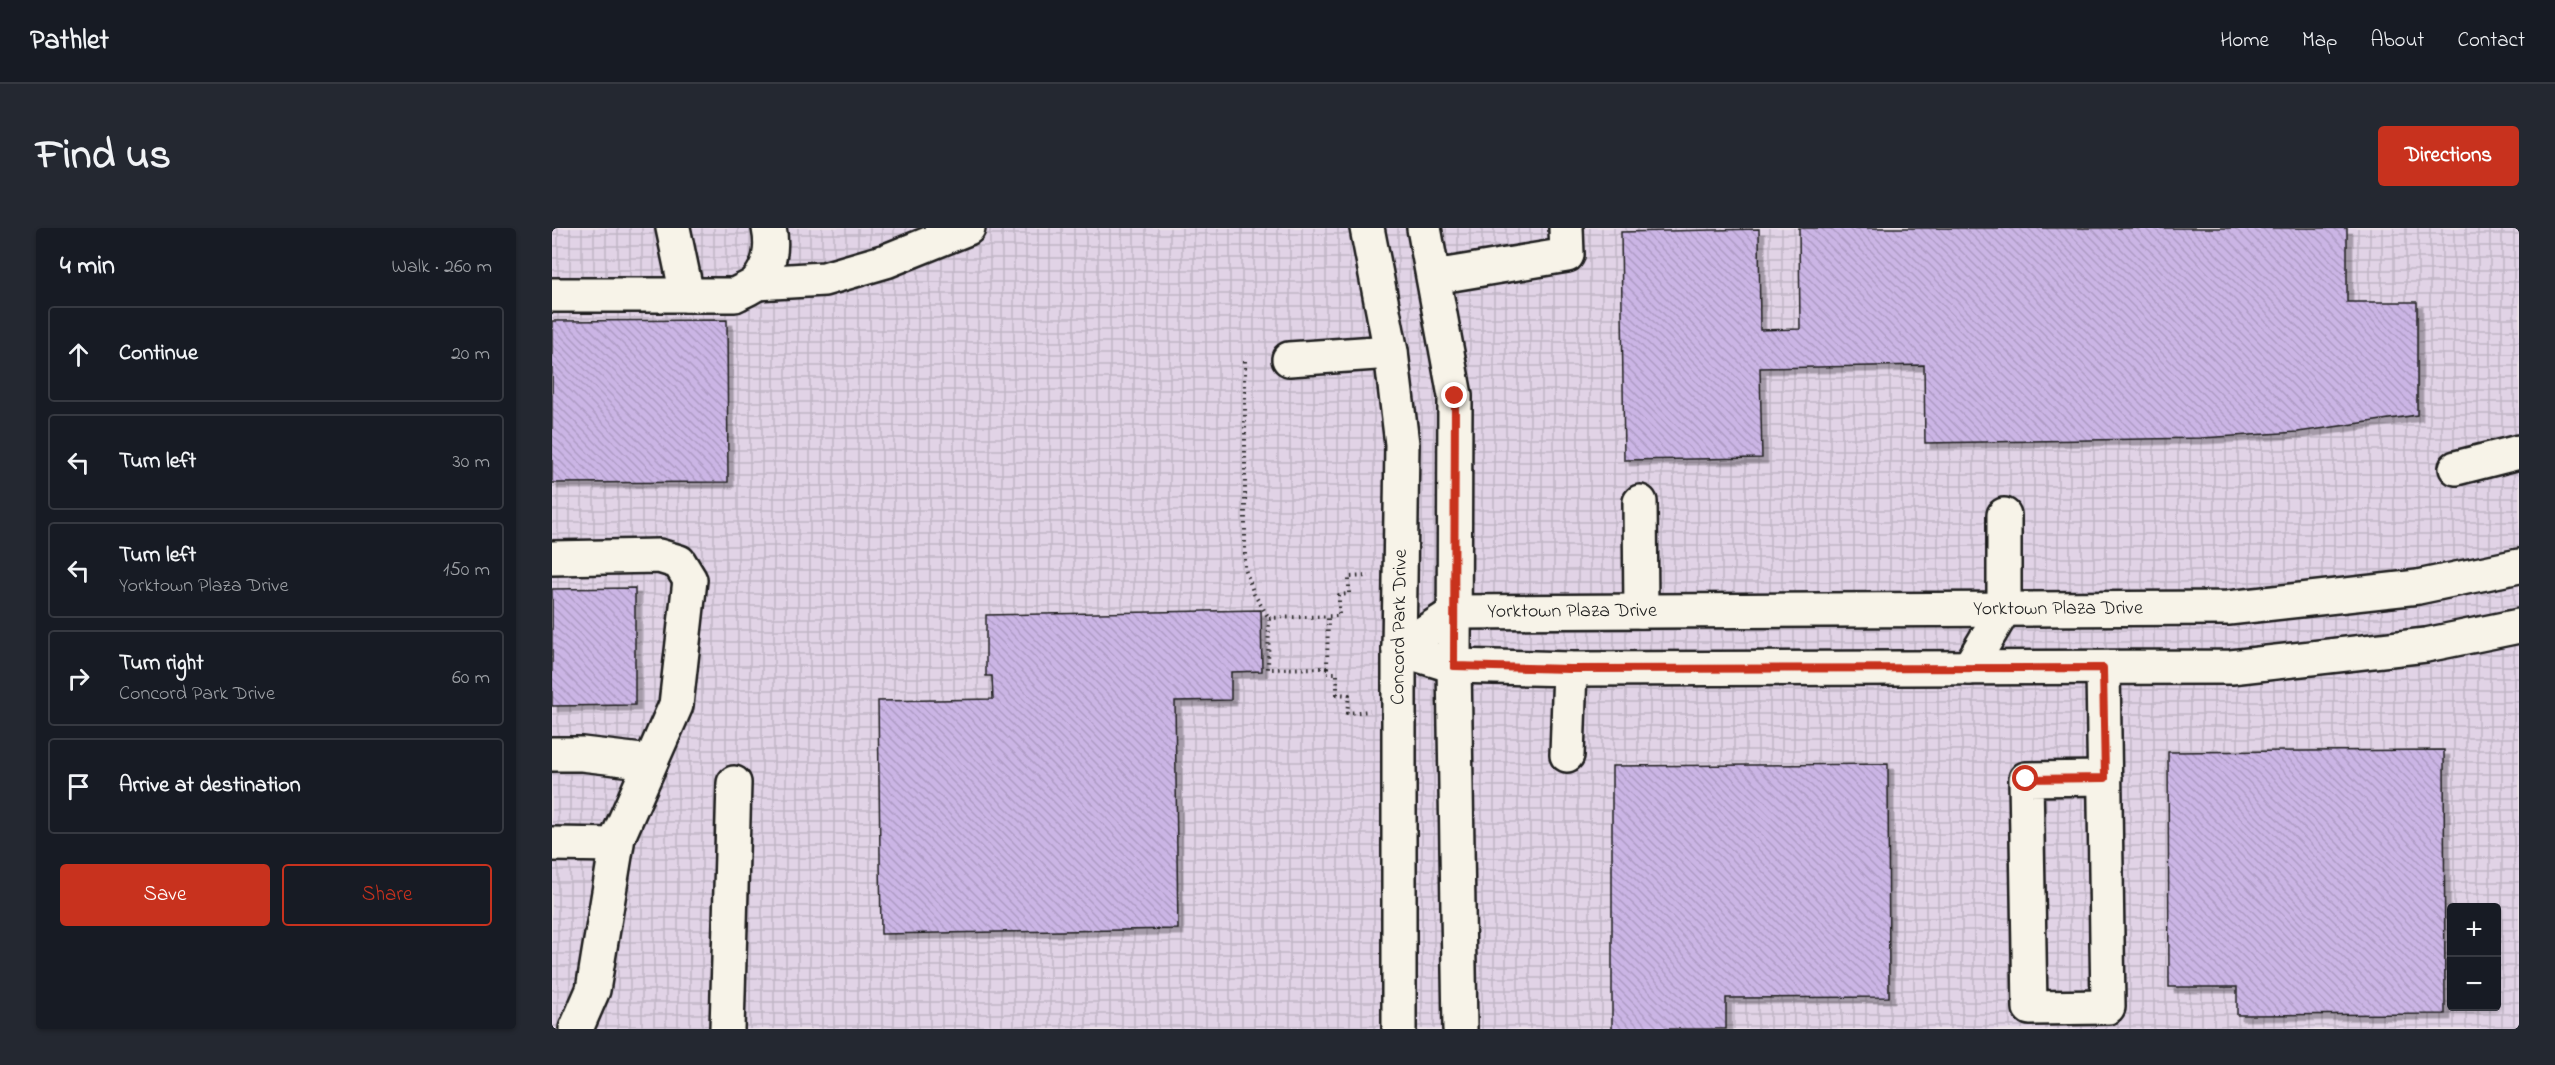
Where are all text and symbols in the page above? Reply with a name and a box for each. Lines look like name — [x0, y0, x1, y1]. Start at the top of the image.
text: Pathlet — [30, 21, 109, 62]
text: Home — [2220, 26, 2269, 56]
text: Map — [2302, 26, 2337, 56]
text: About — [2370, 26, 2424, 56]
text: Contact — [2457, 26, 2525, 56]
text: Find us — [36, 126, 171, 187]
button: Directions — [2378, 126, 2519, 186]
text: 4 min — [60, 248, 115, 286]
text: Walk · 260 m — [391, 253, 492, 282]
icon: ahead — [62, 338, 95, 371]
text: Continue — [119, 338, 198, 370]
text: 20 m — [451, 340, 490, 369]
route end — [1441, 382, 1467, 408]
icon: left — [62, 446, 95, 479]
text: Turn left — [119, 446, 196, 478]
text: 30 m — [453, 448, 490, 477]
text: Turn left — [119, 540, 196, 572]
street label: Concord Park Drive — [1384, 549, 1416, 705]
icon: left — [62, 554, 95, 587]
text: 150 m — [443, 556, 490, 585]
text: Yorktown Plaza Drive — [119, 572, 289, 601]
street label: Yorktown Plaza Drive — [1973, 594, 2143, 624]
street label: Yorktown Plaza Drive — [1487, 596, 1657, 626]
text: Turn right — [119, 648, 204, 680]
icon: right — [62, 662, 95, 695]
text: 60 m — [452, 664, 490, 693]
text: Concord Park Drive — [119, 680, 275, 709]
route start — [2012, 765, 2038, 791]
icon: arrive — [62, 770, 95, 803]
text: Arrive at destination — [119, 770, 301, 802]
button: Save — [60, 864, 270, 926]
button: Share — [282, 864, 492, 926]
map controls — [2447, 903, 2501, 1011]
button: + — [2447, 903, 2501, 957]
button: − — [2447, 957, 2501, 1011]

